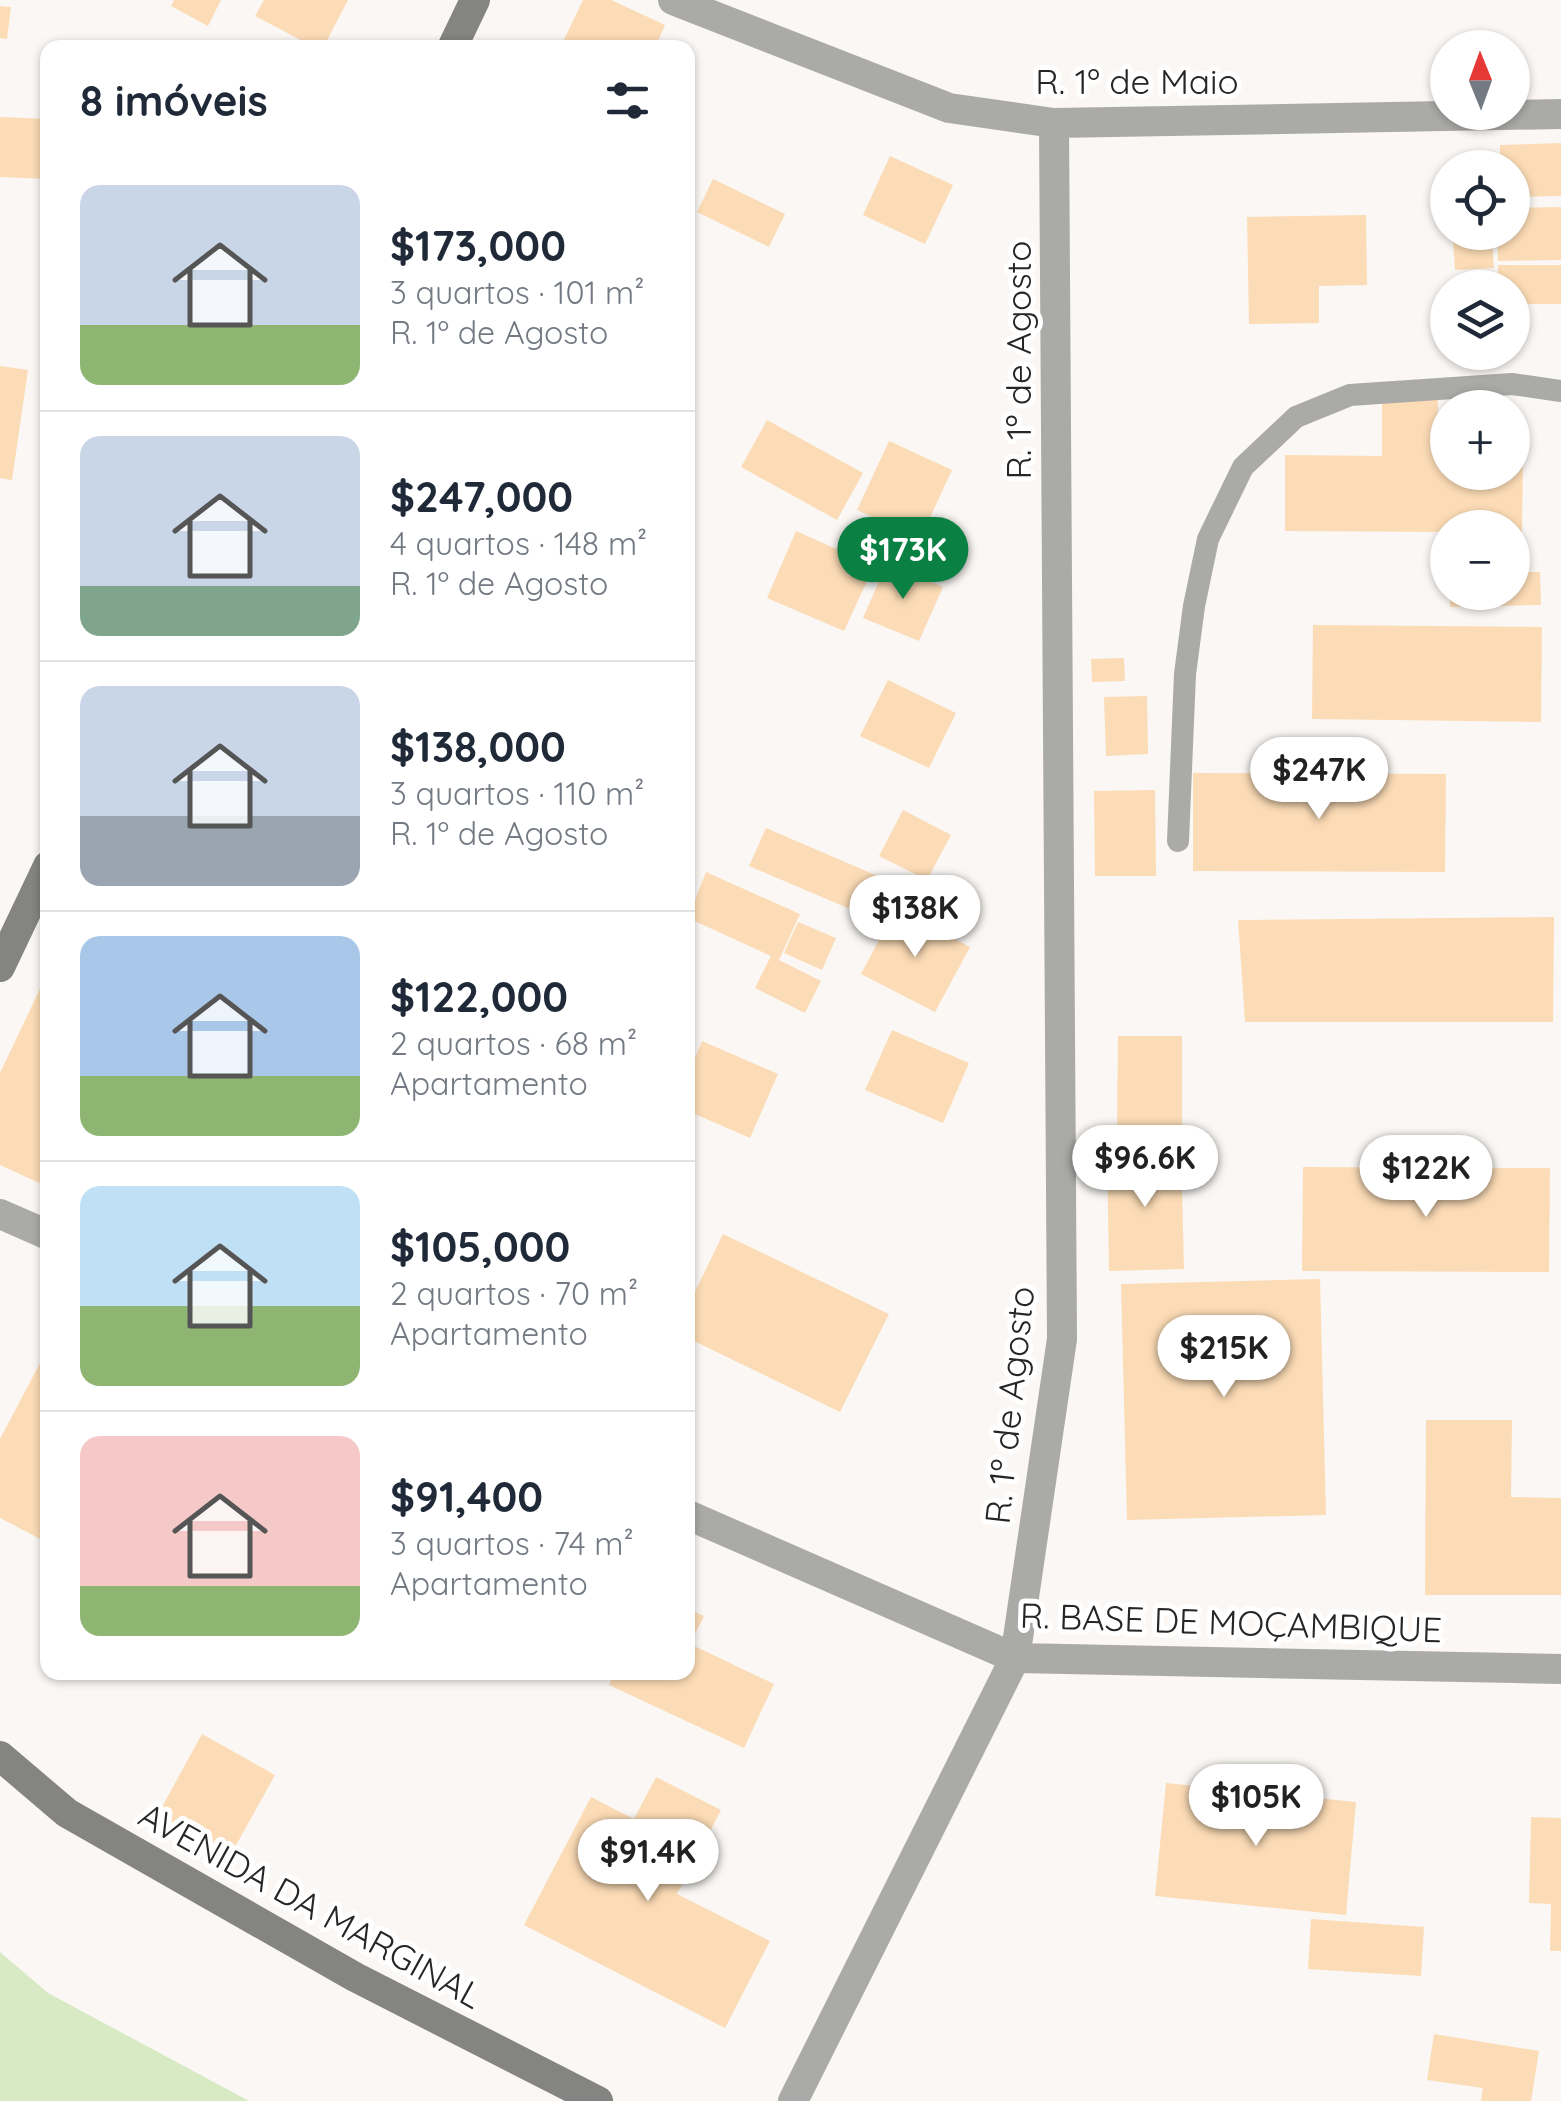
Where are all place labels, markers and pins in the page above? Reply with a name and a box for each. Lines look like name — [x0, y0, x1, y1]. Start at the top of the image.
pin: $173K — [833, 517, 973, 602]
pin: $247K — [1249, 737, 1389, 822]
pin: $138K — [845, 875, 985, 960]
pin: $96.6K — [1064, 1125, 1226, 1210]
pin: $122K — [1356, 1135, 1496, 1220]
pin: $215K — [1154, 1315, 1294, 1400]
pin: $105K — [1186, 1764, 1326, 1849]
pin: $91.4K — [567, 1819, 729, 1904]

